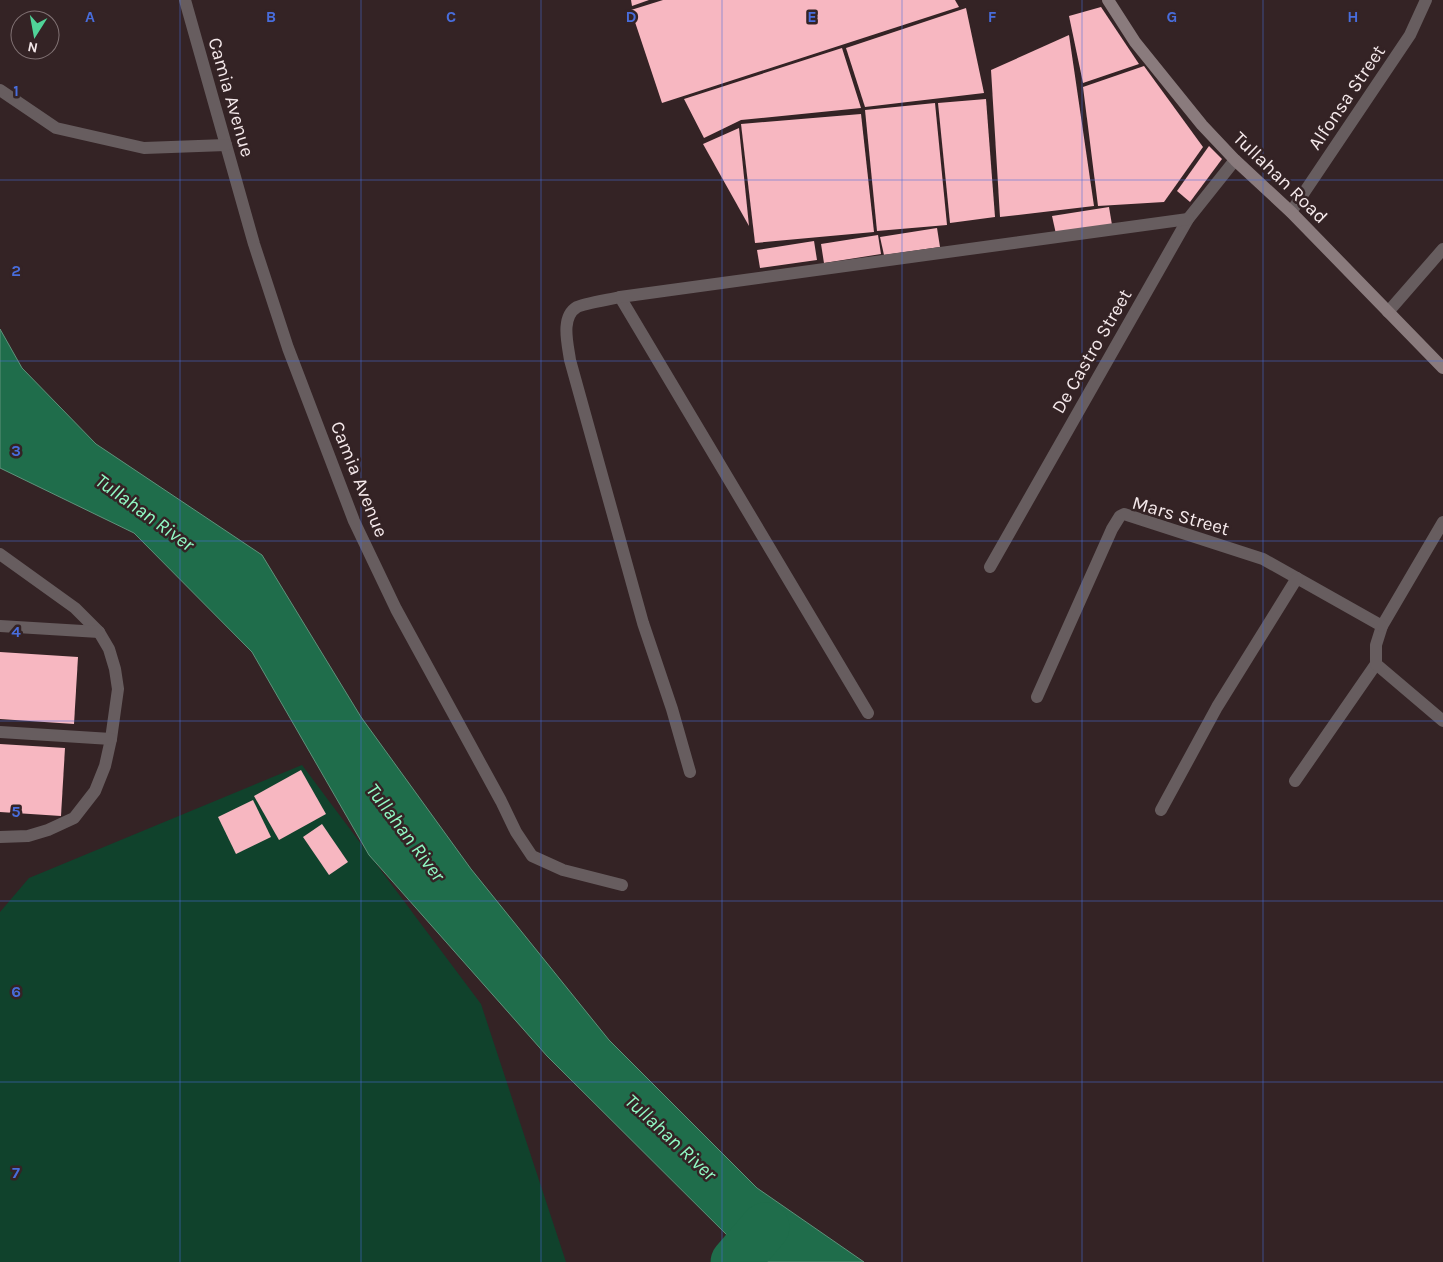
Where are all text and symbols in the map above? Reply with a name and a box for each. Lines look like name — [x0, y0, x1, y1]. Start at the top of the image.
text: A — [85, 7, 95, 26]
text: B — [266, 7, 276, 26]
text: C — [446, 7, 456, 26]
text: D — [626, 7, 637, 26]
text: E — [807, 7, 817, 26]
text: F — [988, 7, 997, 26]
text: G — [1167, 7, 1177, 26]
text: H — [1347, 7, 1359, 26]
north arrow — [10, 10, 60, 60]
street label: Camia Avenue — [204, 35, 259, 159]
text: N — [26, 38, 39, 57]
street label: Alfonsa Street — [1304, 41, 1390, 154]
text: 1 — [13, 81, 19, 100]
street label: Tullahan Road — [1229, 127, 1332, 228]
text: 2 — [11, 261, 21, 280]
street label: De Castro Street — [1047, 285, 1136, 418]
street label: Camia Avenue — [326, 418, 392, 541]
text: 3 — [11, 441, 21, 460]
water label: Tullahan River — [91, 469, 200, 557]
street label: Mars Street — [1130, 492, 1232, 540]
text: 4 — [11, 622, 21, 641]
water label: Tullahan River — [361, 779, 451, 887]
text: 5 — [11, 802, 21, 821]
text: 6 — [11, 982, 21, 1001]
water label: Tullahan River — [620, 1089, 722, 1186]
text: 7 — [12, 1163, 20, 1182]

